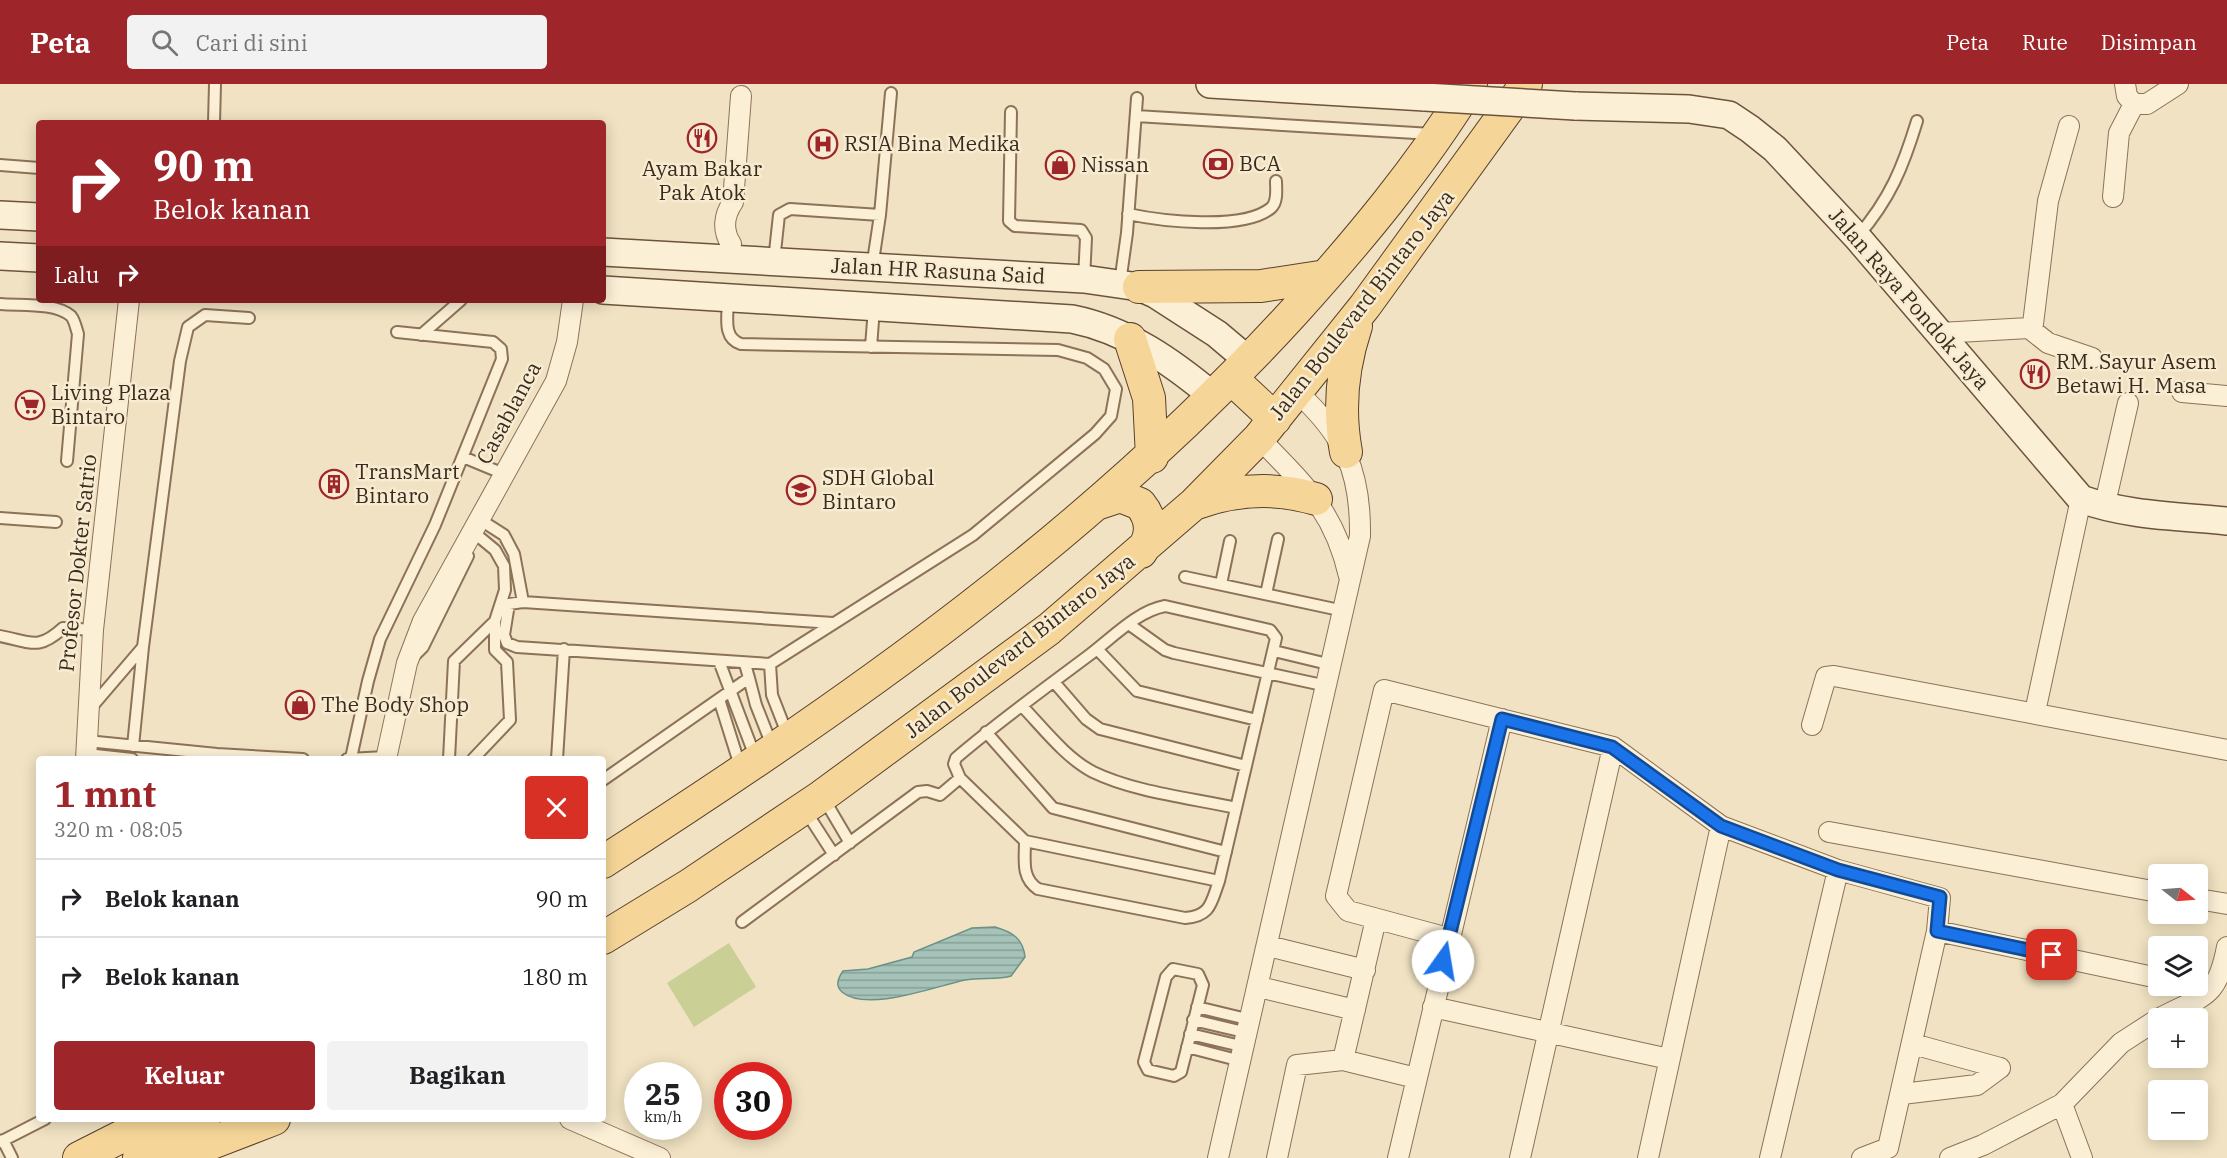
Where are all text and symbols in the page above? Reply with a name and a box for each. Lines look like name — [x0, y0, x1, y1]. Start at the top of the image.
search box — [127, 15, 547, 69]
text: Peta — [30, 24, 91, 61]
icon: search — [148, 26, 181, 59]
text: Cari di sini — [196, 28, 308, 57]
text: Peta — [1946, 28, 1989, 56]
text: Rute — [2022, 28, 2068, 56]
text: Disimpan — [2101, 28, 2197, 56]
restaurant icon: Ayam Bakar Pak Atok — [686, 122, 718, 154]
hospital icon: RSIA Bina Medika — [807, 128, 839, 160]
place label: RSIA Bina Medika — [844, 129, 1020, 157]
text: 90 m — [153, 138, 254, 193]
icon: right — [54, 144, 132, 222]
bank icon: BCA — [1202, 148, 1234, 180]
shop icon: Nissan — [1044, 149, 1076, 181]
place label: BCA — [1239, 149, 1281, 177]
place label: Nissan — [1081, 150, 1149, 178]
place label: Ayam Bakar Pak Atok — [642, 154, 763, 206]
street label: Jalan Boulevard Bintaro Jaya — [1262, 183, 1460, 425]
text: Belok kanan — [153, 191, 311, 226]
street label: Jalan Raya Pondok Jaya — [1823, 201, 1997, 395]
street label: Jalan HR Rasuna Said — [830, 250, 1046, 290]
icon: right — [111, 258, 144, 291]
text: Lalu — [54, 260, 99, 289]
place label: RM. Sayur Asem Betawi H. Masa — [2056, 347, 2217, 399]
street label: Casablanca — [469, 356, 547, 469]
restaurant icon: RM. Sayur Asem Betawi H. Masa — [2019, 358, 2051, 390]
place label: Living Plaza Bintaro — [51, 378, 171, 430]
supermarket icon: Living Plaza Bintaro — [14, 389, 46, 421]
street label: Profesor Dokter Satrio — [52, 453, 102, 673]
place label: TransMart Bintaro — [355, 457, 460, 509]
place label: SDH Global Bintaro — [822, 463, 934, 515]
building icon: TransMart Bintaro — [318, 468, 350, 500]
school or university icon: SDH Global Bintaro — [785, 474, 817, 506]
street label: Jalan Boulevard Bintaro Jaya — [898, 546, 1140, 744]
shop icon: The Body Shop — [284, 689, 316, 721]
place label: The Body Shop — [321, 690, 469, 718]
text: 1 mnt — [54, 770, 156, 817]
button: close — [525, 776, 588, 839]
text: 320 m · 08:05 — [54, 816, 183, 843]
north arrow — [2148, 864, 2208, 924]
map controls — [2148, 864, 2208, 1140]
icon: right — [54, 882, 87, 915]
text: Belok kanan — [105, 884, 240, 913]
text: 90 m — [536, 884, 588, 913]
position arrow — [1411, 929, 1475, 993]
pin — [2026, 929, 2077, 980]
button: layers — [2148, 936, 2208, 996]
icon: arrive — [2035, 938, 2068, 971]
icon: right — [54, 960, 87, 993]
text: Belok kanan — [105, 962, 240, 991]
text: 180 m — [522, 962, 588, 991]
button: + — [2148, 1008, 2208, 1068]
button: Keluar — [54, 1041, 315, 1110]
button: Bagikan — [327, 1041, 588, 1110]
speed limit sign: 30 — [714, 1062, 792, 1140]
text: 25 — [645, 1074, 681, 1113]
button: − — [2148, 1080, 2208, 1140]
text: km/h — [644, 1107, 682, 1126]

